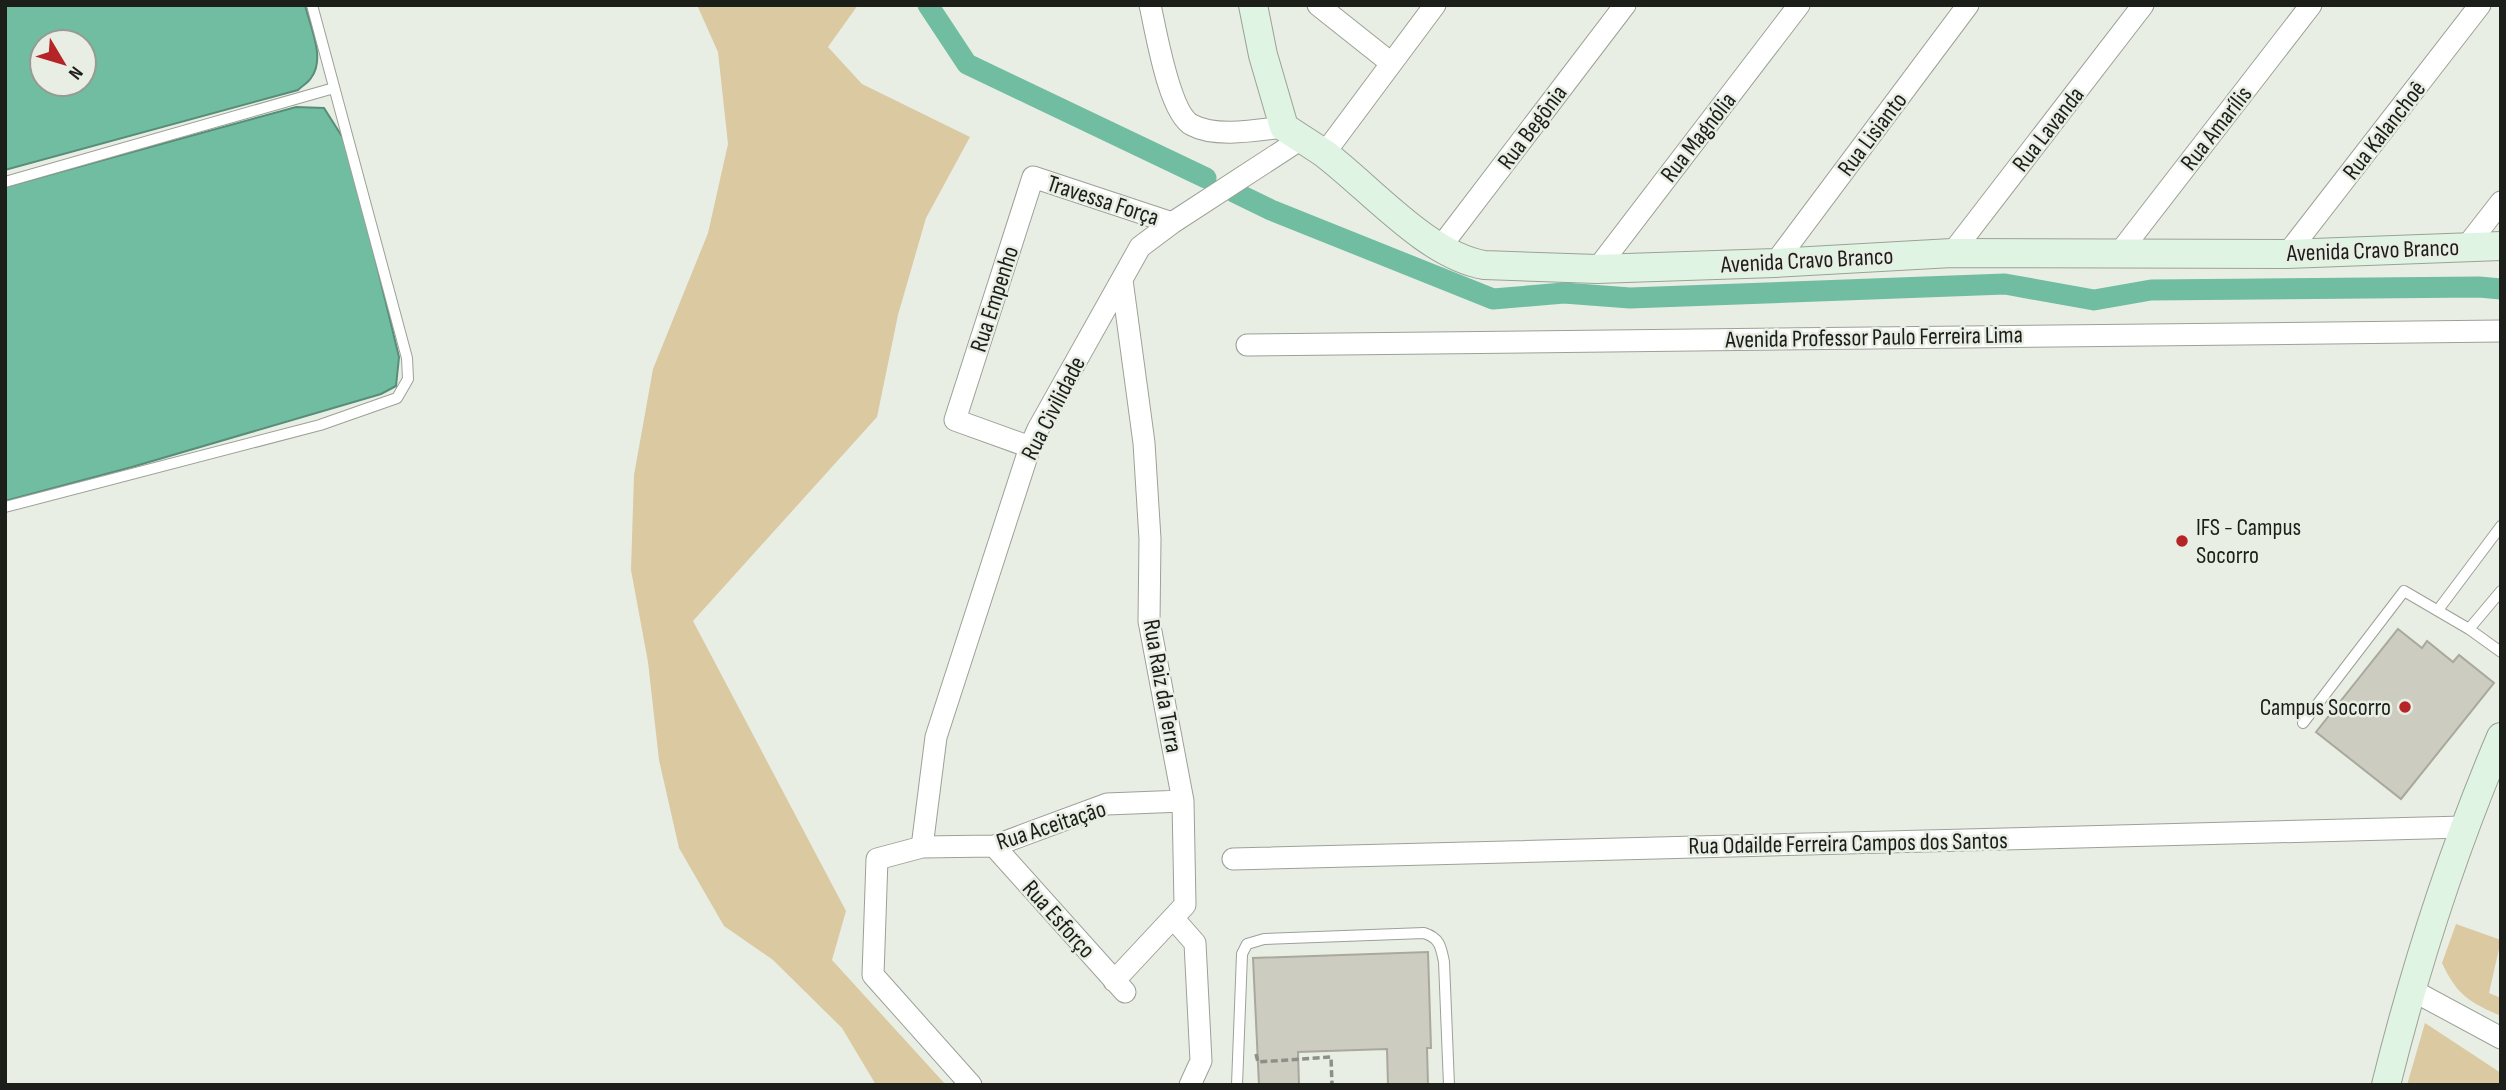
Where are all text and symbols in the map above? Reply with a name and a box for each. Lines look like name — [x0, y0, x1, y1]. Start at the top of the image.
north arrow — [28, 28, 98, 98]
text: N — [63, 61, 87, 84]
street label: Rua Kalanchoê — [2337, 75, 2432, 186]
street label: Rua Begônia — [1491, 79, 1573, 175]
street label: Rua Amarílis — [2175, 80, 2258, 176]
street label: Rua Lavanda — [2006, 81, 2091, 178]
street label: Rua Magnólia — [1654, 87, 1742, 188]
street label: Rua Lisianto — [1832, 87, 1913, 182]
street label: Travessa Força — [1043, 169, 1162, 232]
street label: Avenida Cravo Branco — [2285, 233, 2460, 268]
street label: Avenida Cravo Branco — [1719, 242, 1894, 280]
street label: Rua Empenho — [964, 243, 1025, 356]
street label: Avenida Professor Paulo Ferreira Lima — [1724, 320, 2023, 355]
street label: Rua Civilidade — [1015, 352, 1092, 465]
place label: IFS - Campus Socorro — [2196, 513, 2301, 570]
marker: IFS - Campus Socorro — [2174, 533, 2190, 549]
street label: Rua Raiz da Terra — [1137, 617, 1188, 755]
place label: Campus Socorro — [2260, 693, 2391, 722]
marker: Campus Socorro — [2397, 699, 2413, 715]
street label: Rua Aceitação — [993, 794, 1110, 857]
street label: Rua Odailde Ferreira Campos dos Santos — [1688, 826, 2008, 861]
street label: Rua Esforço — [1016, 874, 1101, 964]

